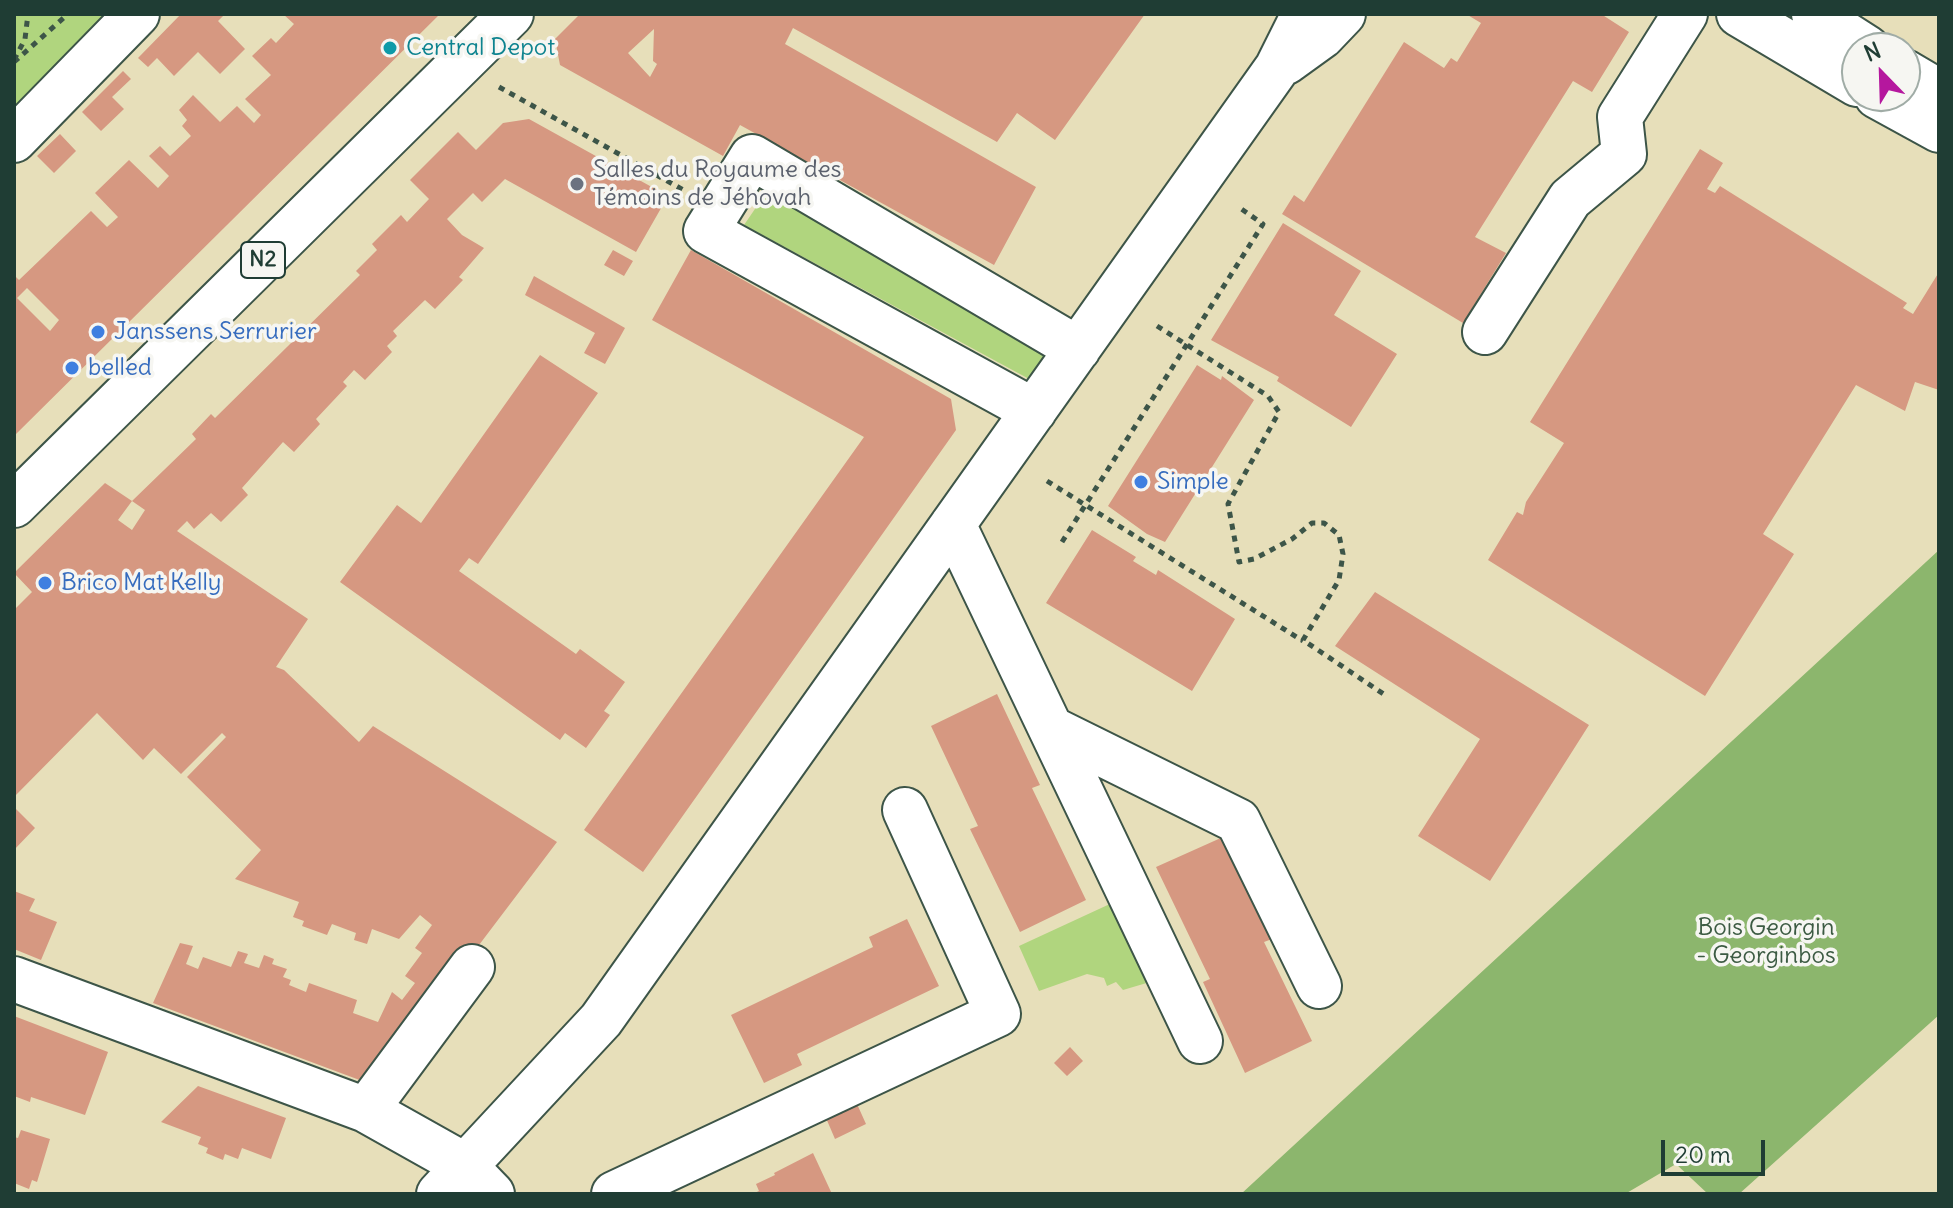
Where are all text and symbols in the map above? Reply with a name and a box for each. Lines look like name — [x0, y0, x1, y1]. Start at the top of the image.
north arrow — [1841, 32, 1921, 112]
place label: Central Depot — [406, 34, 555, 62]
text: N — [1860, 36, 1885, 68]
marker: Central Depot — [381, 39, 399, 57]
place label: Salles du Royaume des Témoins de Jéhovah — [593, 156, 842, 212]
marker: Salles du Royaume des Témoins de Jéhovah — [568, 175, 586, 193]
road number: N2 — [241, 242, 285, 278]
place label: Janssens Serrurier — [114, 318, 317, 346]
marker: Janssens Serrurier — [89, 323, 107, 341]
place label: belled — [88, 354, 152, 382]
marker: belled — [63, 359, 81, 377]
place label: Simple — [1157, 468, 1229, 496]
marker: Simple — [1132, 473, 1150, 491]
place label: Brico Mat Kelly — [61, 569, 221, 597]
marker: Brico Mat Kelly — [36, 574, 54, 592]
park label: Bois Georgin - Georginbos — [1696, 914, 1836, 970]
scale bar — [1665, 1124, 1769, 1174]
text: 20 m — [1675, 1139, 1731, 1169]

